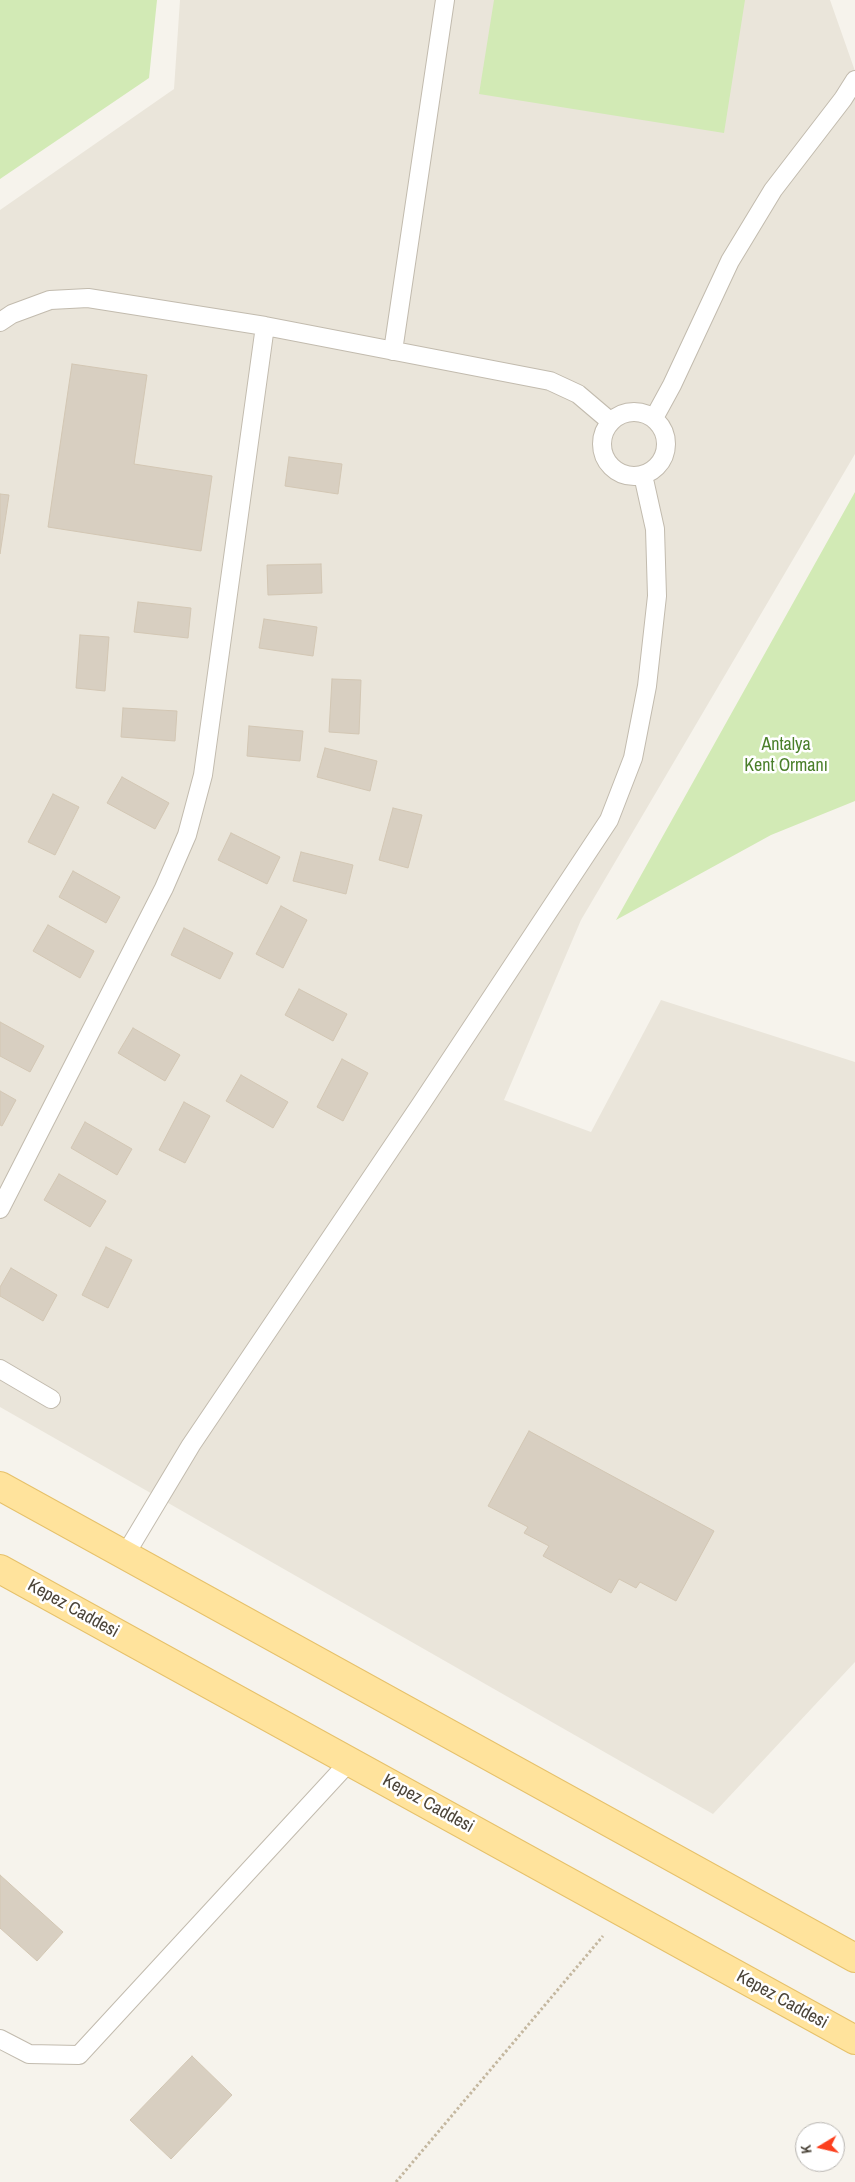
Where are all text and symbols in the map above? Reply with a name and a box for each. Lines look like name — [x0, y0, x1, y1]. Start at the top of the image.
park label: Antalya Kent Ormanı — [744, 734, 828, 776]
street label: Kepez Caddesi — [24, 1575, 122, 1643]
street label: Kepez Caddesi — [379, 1770, 477, 1838]
street label: Kepez Caddesi — [733, 1966, 831, 2034]
north arrow — [795, 2122, 845, 2172]
text: K — [797, 2144, 816, 2155]

